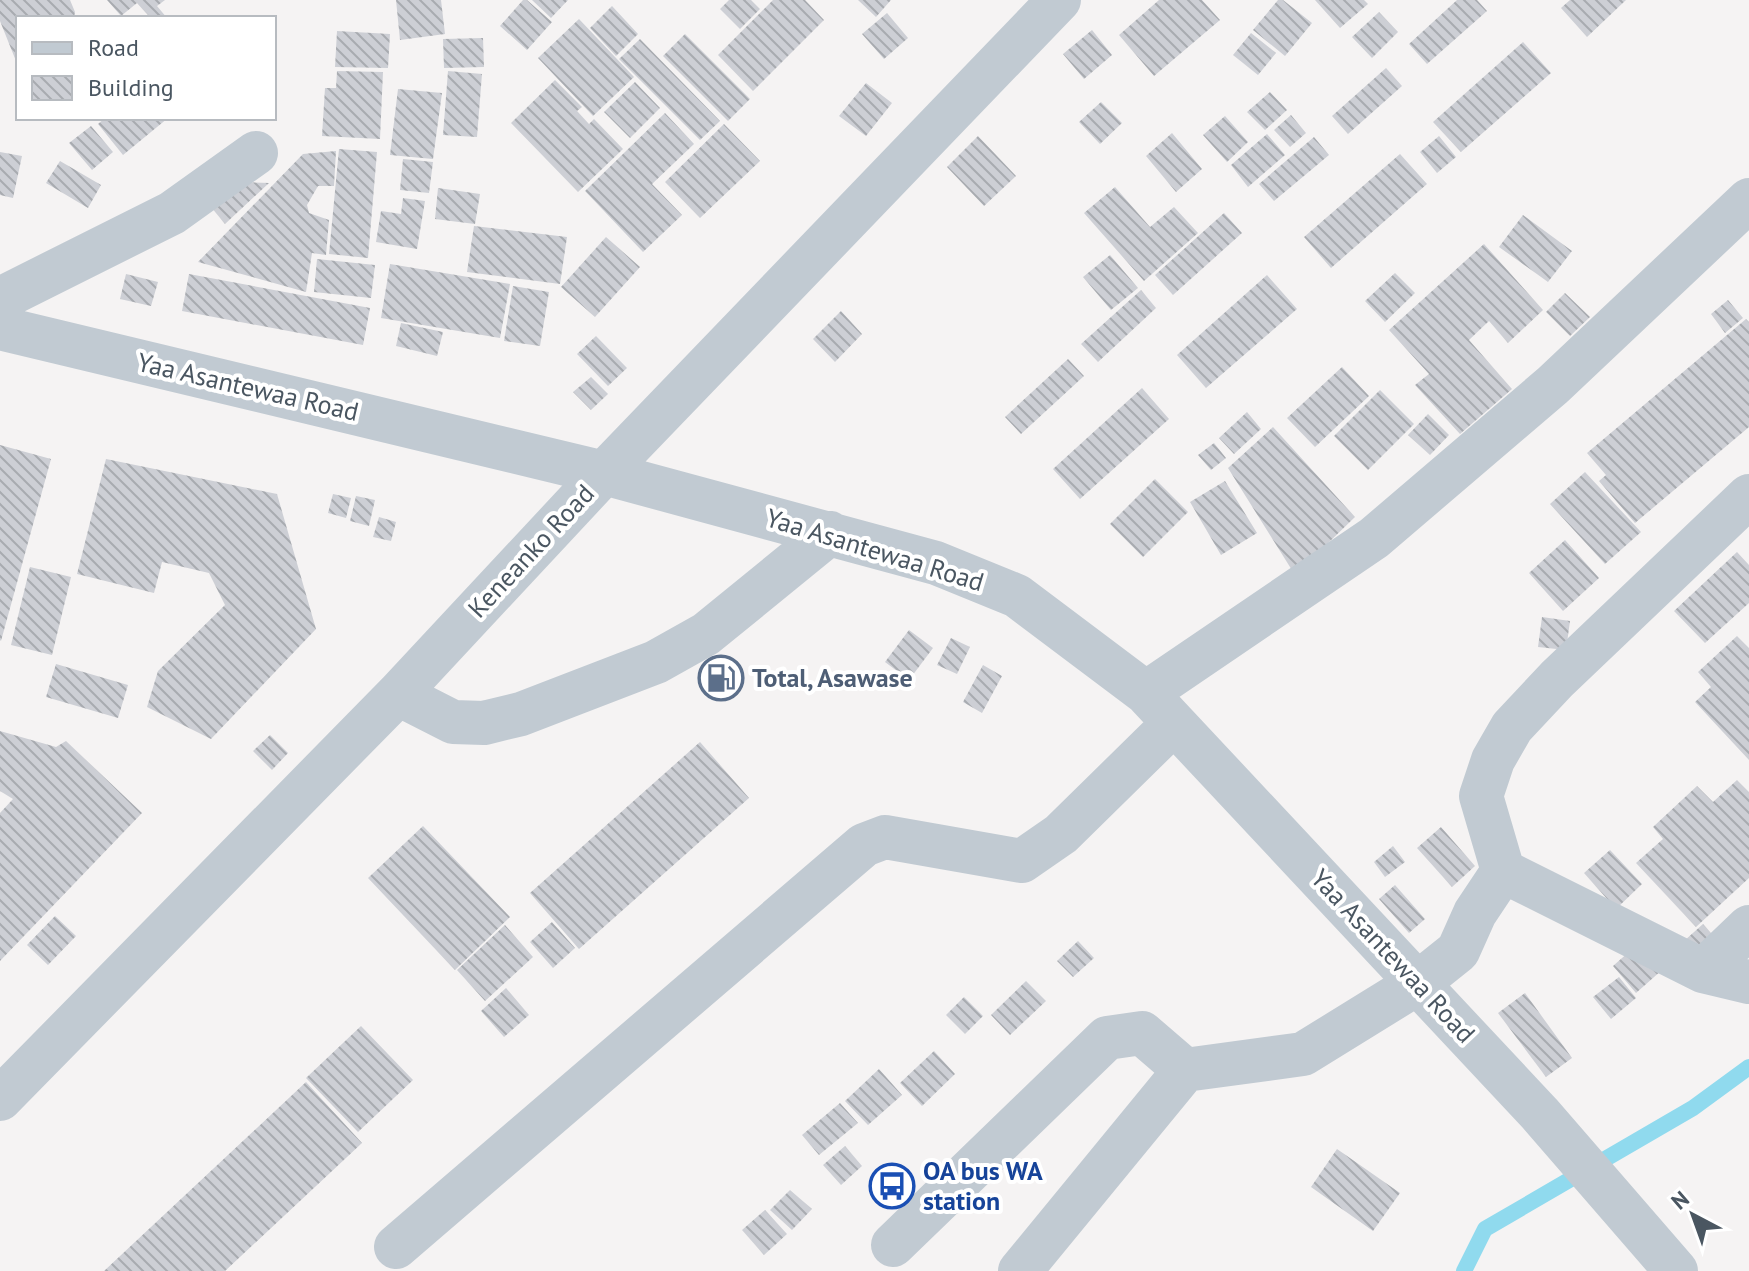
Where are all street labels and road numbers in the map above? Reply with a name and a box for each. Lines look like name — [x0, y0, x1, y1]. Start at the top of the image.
street label: Yaa Asantewaa Road — [134, 345, 362, 428]
street label: Keneanko Road — [460, 477, 601, 624]
street label: Yaa Asantewaa Road — [762, 501, 988, 598]
street label: Yaa Asantewaa Road — [1304, 862, 1483, 1050]

